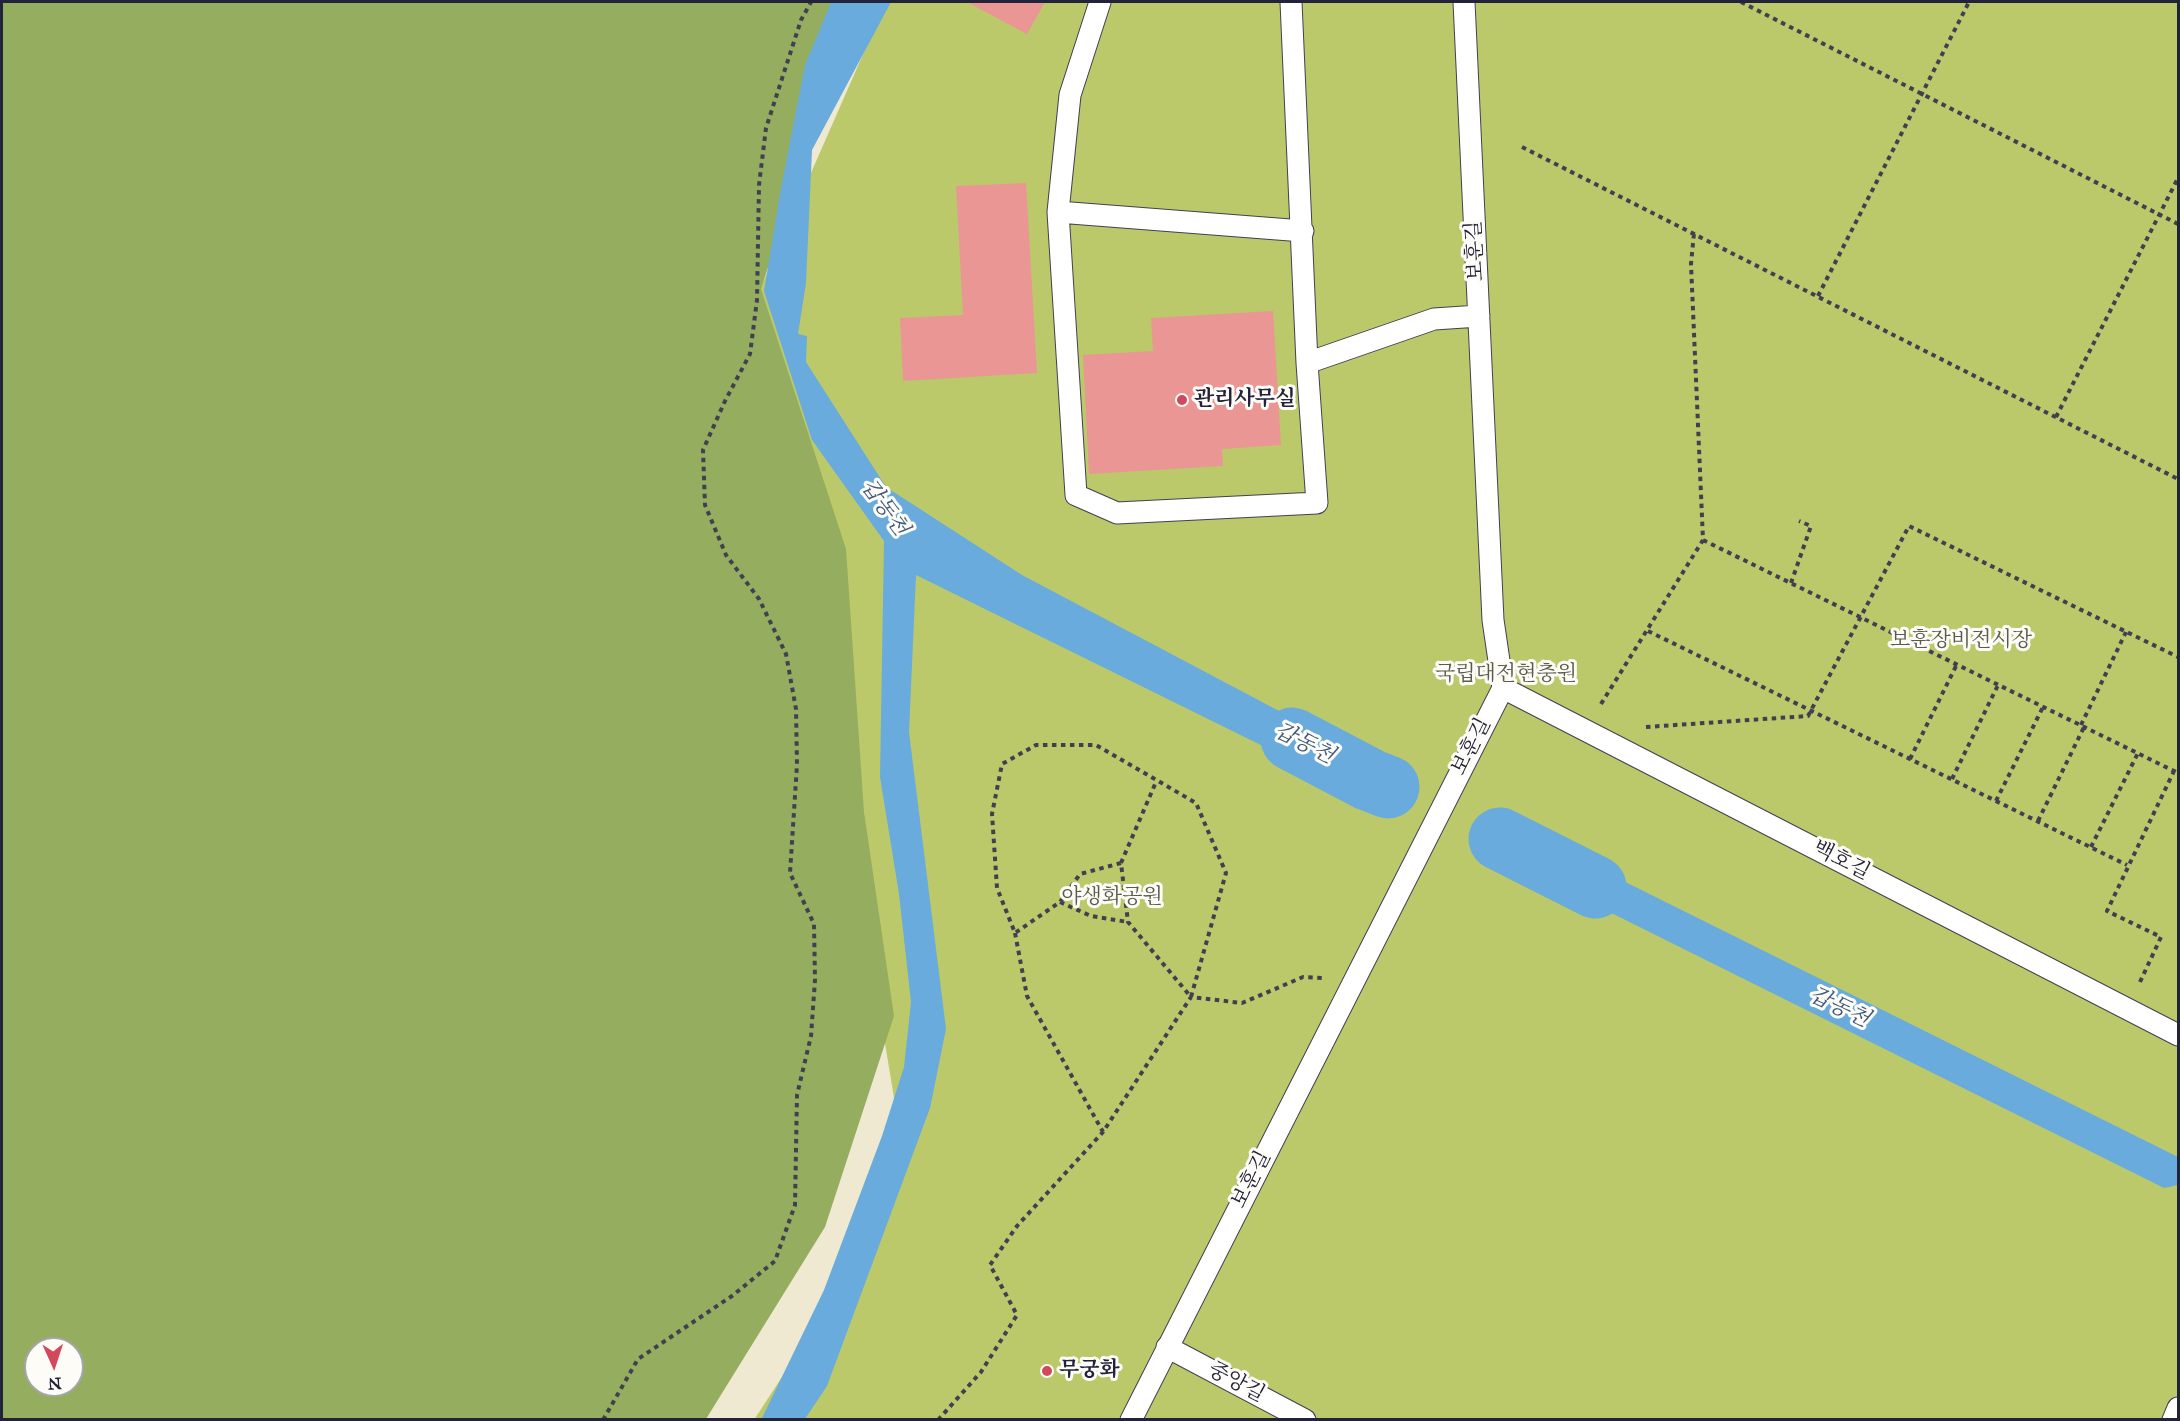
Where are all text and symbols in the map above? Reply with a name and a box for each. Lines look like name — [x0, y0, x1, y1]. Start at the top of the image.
street label: 보훈길 — [1462, 220, 1490, 282]
place label: 관리사무실 — [1194, 387, 1295, 413]
marker: 관리사무실 — [1175, 393, 1189, 407]
water label: 갑동천 — [855, 474, 913, 542]
park label: 보훈장비전시장 — [1890, 628, 2032, 654]
park label: 국립대전현충원 — [1435, 662, 1577, 688]
street label: 보훈길 — [1447, 714, 1497, 780]
water label: 갑동천 — [1270, 718, 1338, 770]
street label: 백호길 — [1808, 836, 1874, 886]
park label: 야생화공원 — [1061, 885, 1163, 911]
water label: 갑동천 — [1805, 982, 1873, 1034]
street label: 보훈길 — [1227, 1147, 1277, 1213]
north arrow — [24, 1337, 84, 1397]
place label: 무궁화 — [1059, 1358, 1120, 1384]
street label: 중앙길 — [1203, 1358, 1269, 1408]
marker: 무궁화 — [1040, 1364, 1054, 1378]
text: N — [48, 1374, 62, 1393]

